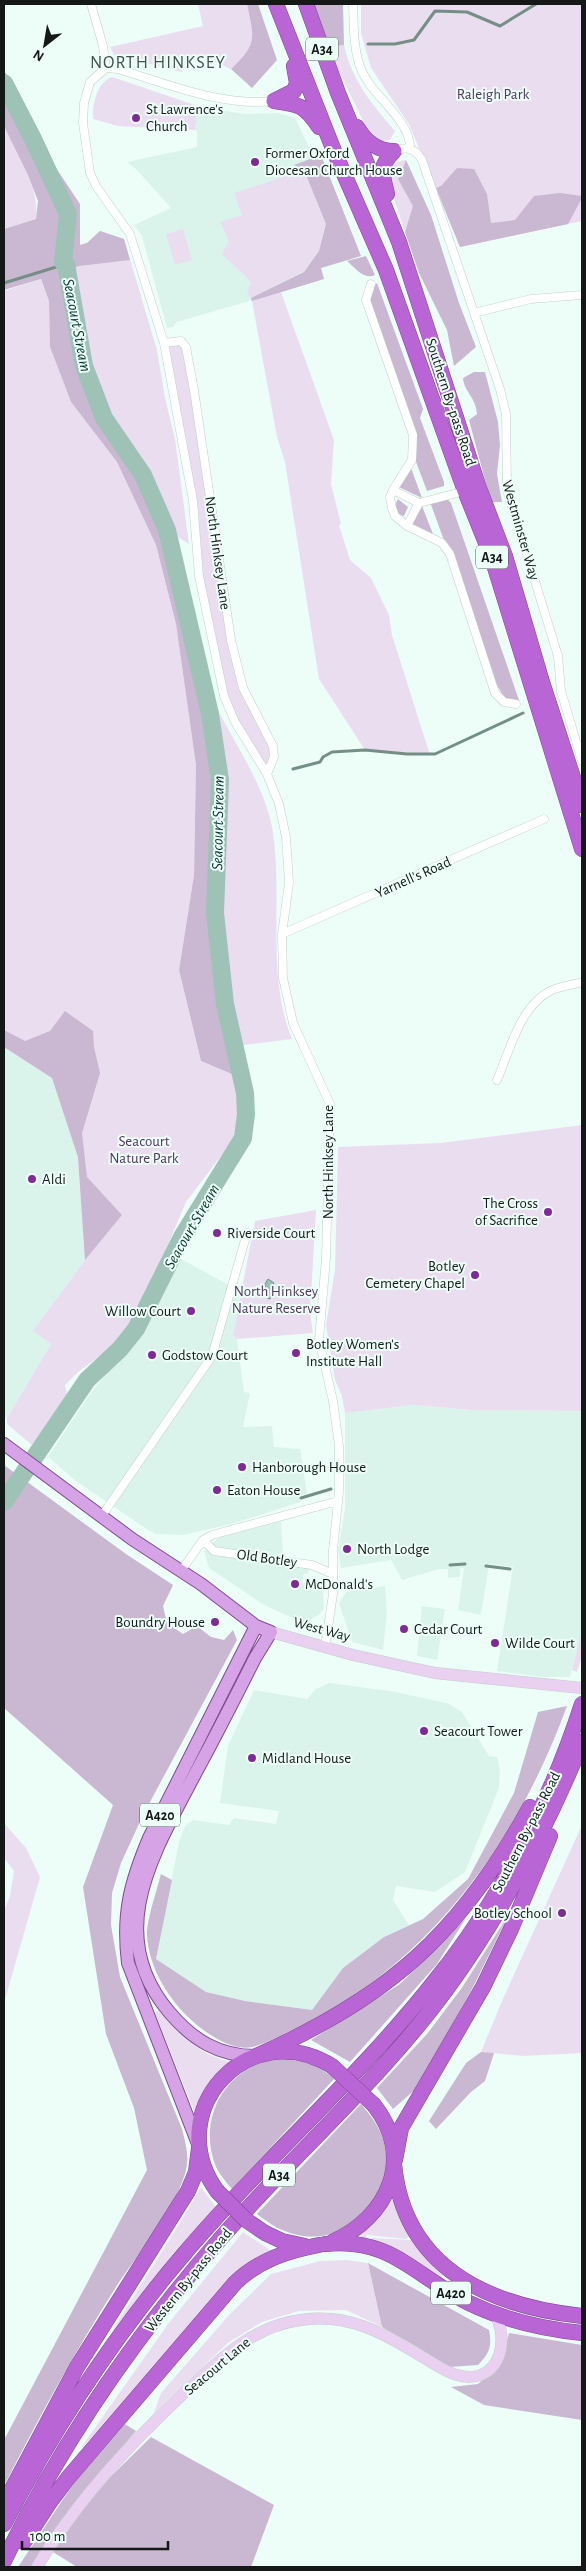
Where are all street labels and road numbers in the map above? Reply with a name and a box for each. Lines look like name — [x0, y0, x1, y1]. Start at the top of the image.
road number: A34 — [306, 38, 338, 61]
street label: Southern By-pass Road — [423, 337, 478, 468]
street label: Westminster Way — [499, 478, 542, 582]
street label: North Hinksey Lane — [202, 495, 233, 611]
road number: A34 — [476, 546, 508, 568]
street label: Yarnell's Road — [373, 854, 453, 901]
street label: North Hinksey Lane — [321, 1105, 336, 1219]
street label: Old Botley — [236, 1547, 299, 1570]
street label: West Way — [292, 1615, 352, 1644]
street label: Southern By-pass Road — [490, 1769, 563, 1895]
road number: A420 — [140, 1804, 180, 1826]
road number: A34 — [263, 2164, 295, 2186]
street label: Western By-pass Road — [142, 2226, 235, 2335]
road number: A420 — [431, 2282, 471, 2304]
street label: Seacourt Lane — [181, 2335, 253, 2398]

